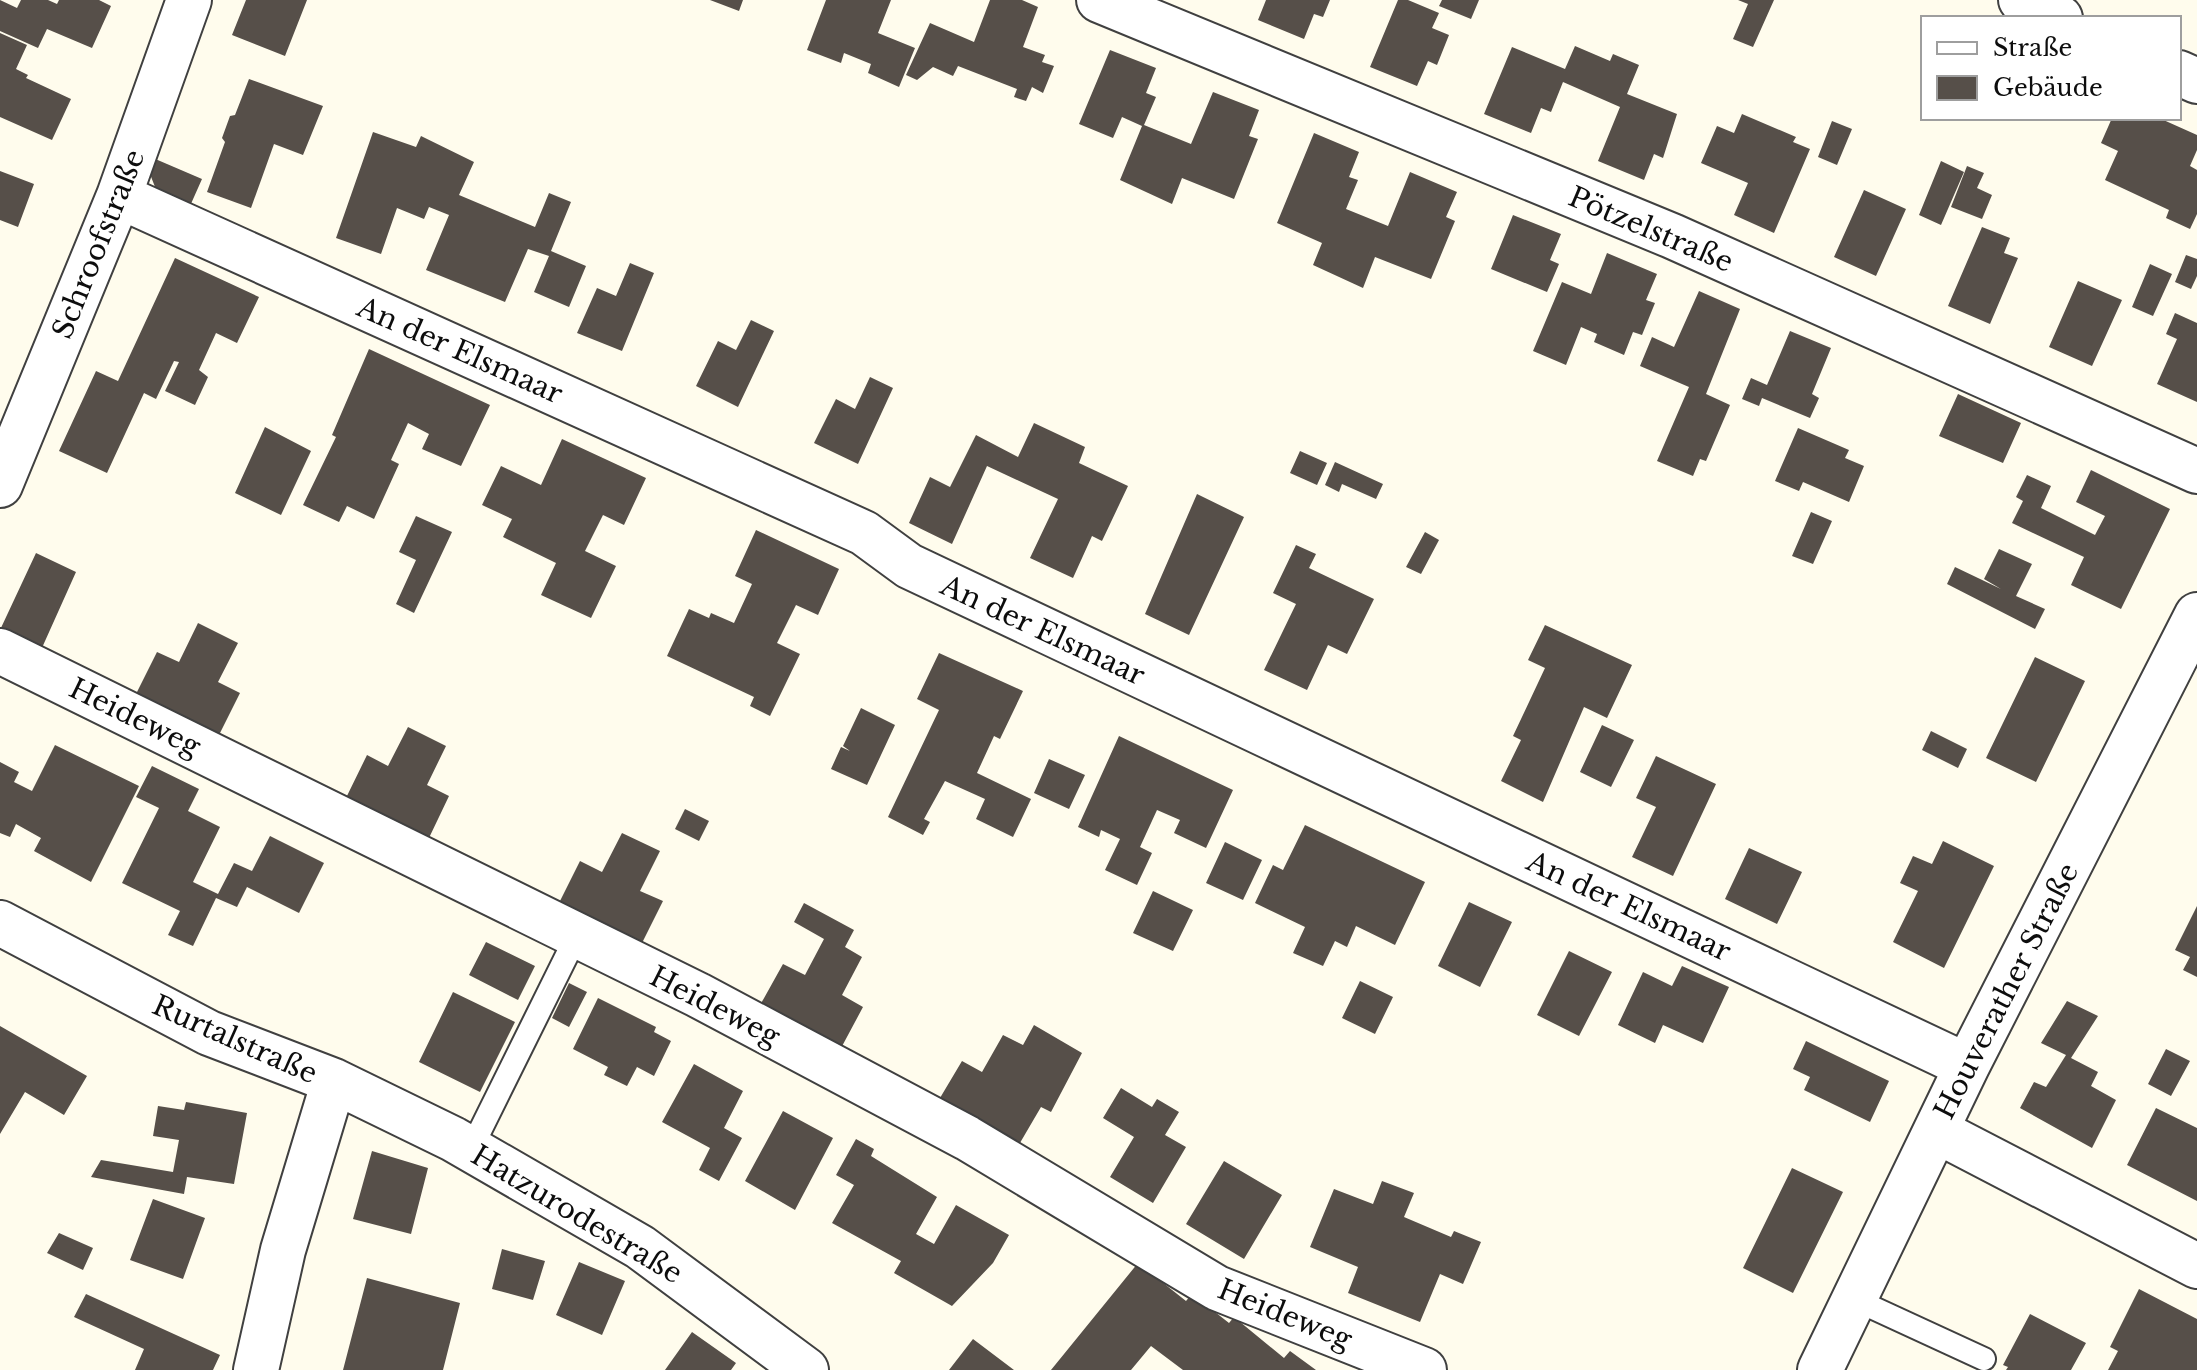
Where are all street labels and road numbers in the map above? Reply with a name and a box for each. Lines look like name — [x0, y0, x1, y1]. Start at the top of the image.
street label: Schroofstraße — [45, 145, 152, 344]
street label: Pötzelstraße — [1563, 179, 1738, 280]
street label: An der Elsmaar — [351, 289, 568, 412]
street label: An der Elsmaar — [934, 567, 1151, 693]
street label: Heideweg — [63, 671, 207, 765]
street label: An der Elsmaar — [1520, 843, 1737, 969]
street label: Houverather Straße — [1927, 857, 2086, 1125]
street label: Heideweg — [644, 959, 787, 1055]
street label: Rurtalstraße — [147, 988, 323, 1091]
street label: Hatzurodestraße — [465, 1138, 689, 1291]
street label: Heideweg — [1213, 1272, 1358, 1358]

